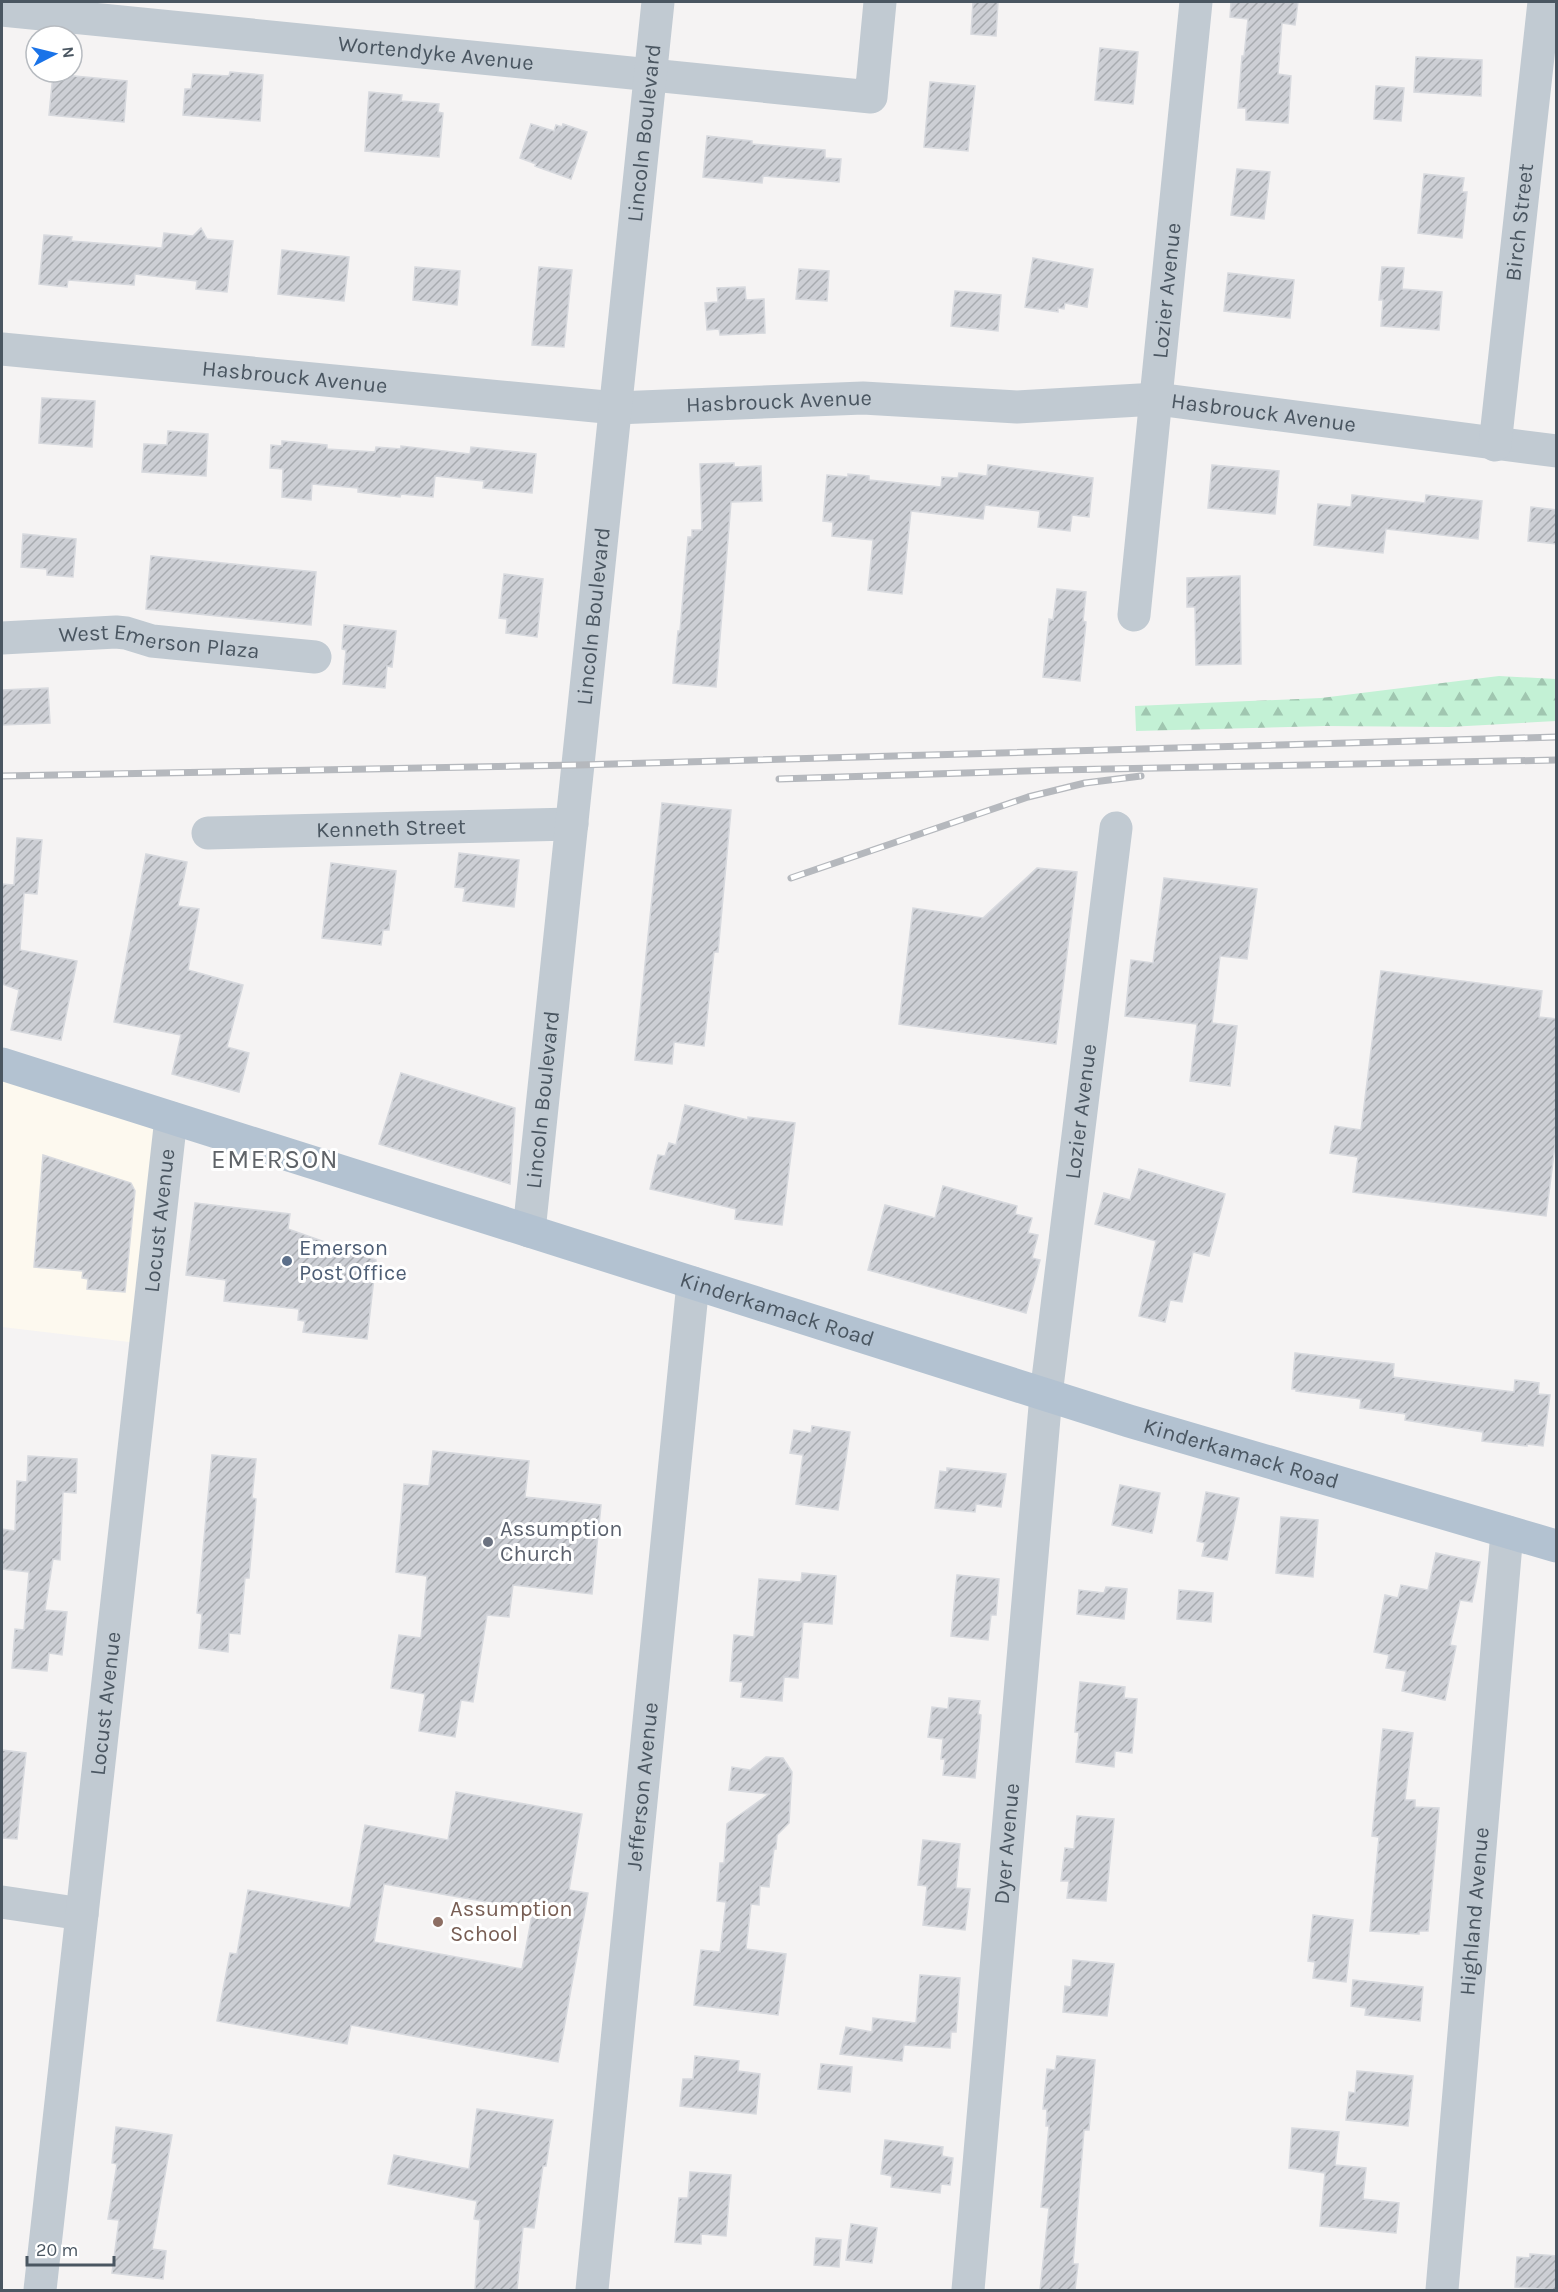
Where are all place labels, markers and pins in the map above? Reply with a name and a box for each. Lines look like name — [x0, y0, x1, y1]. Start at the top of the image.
place label: Emerson Post Office — [299, 1235, 407, 1286]
marker: Emerson Post Office — [280, 1254, 294, 1268]
place label: Assumption Church — [500, 1516, 623, 1567]
marker: Assumption Church — [481, 1535, 495, 1549]
place label: Assumption School — [450, 1896, 573, 1947]
marker: Assumption School — [431, 1915, 445, 1929]

